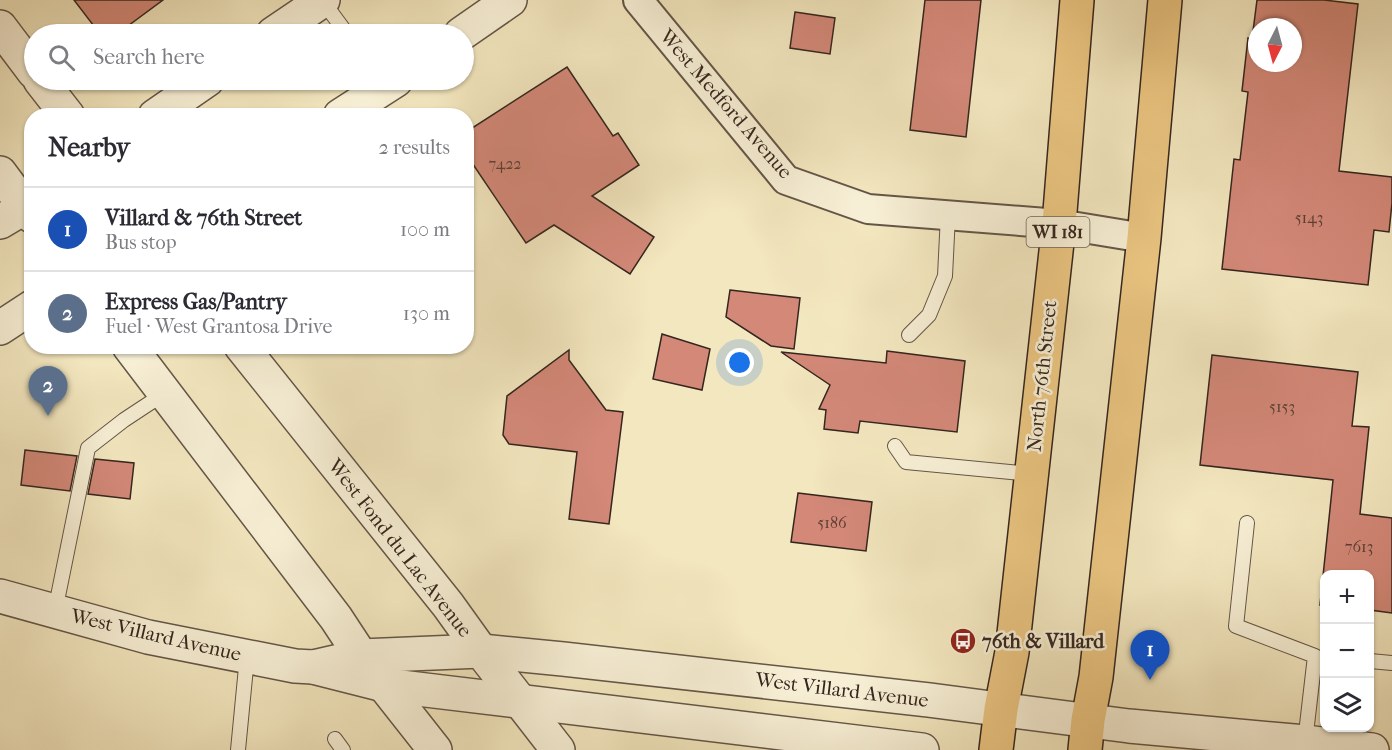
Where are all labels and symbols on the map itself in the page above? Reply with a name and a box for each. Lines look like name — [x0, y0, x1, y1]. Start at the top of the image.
north arrow — [1248, 18, 1302, 72]
street label: West Medford Avenue — [654, 24, 797, 183]
house number: 7422 — [488, 154, 522, 173]
house number: 5143 — [1295, 208, 1323, 227]
road number: WI 181 — [1026, 217, 1090, 247]
street label: North 76th Street — [1023, 299, 1061, 453]
your location — [725, 348, 754, 377]
pin: 2 — [28, 366, 68, 416]
house number: 5153 — [1269, 397, 1295, 416]
street label: West Fond du Lac Avenue — [323, 454, 477, 642]
house number: 5186 — [817, 513, 847, 532]
house number: 7613 — [1345, 537, 1373, 556]
street label: West Villard Avenue — [68, 604, 244, 666]
bus stop icon: 76th & Villard — [948, 626, 978, 656]
place label: 76th & Villard — [981, 630, 1105, 653]
pin: 1 — [1130, 630, 1170, 680]
street label: West Villard Avenue — [753, 668, 930, 712]

